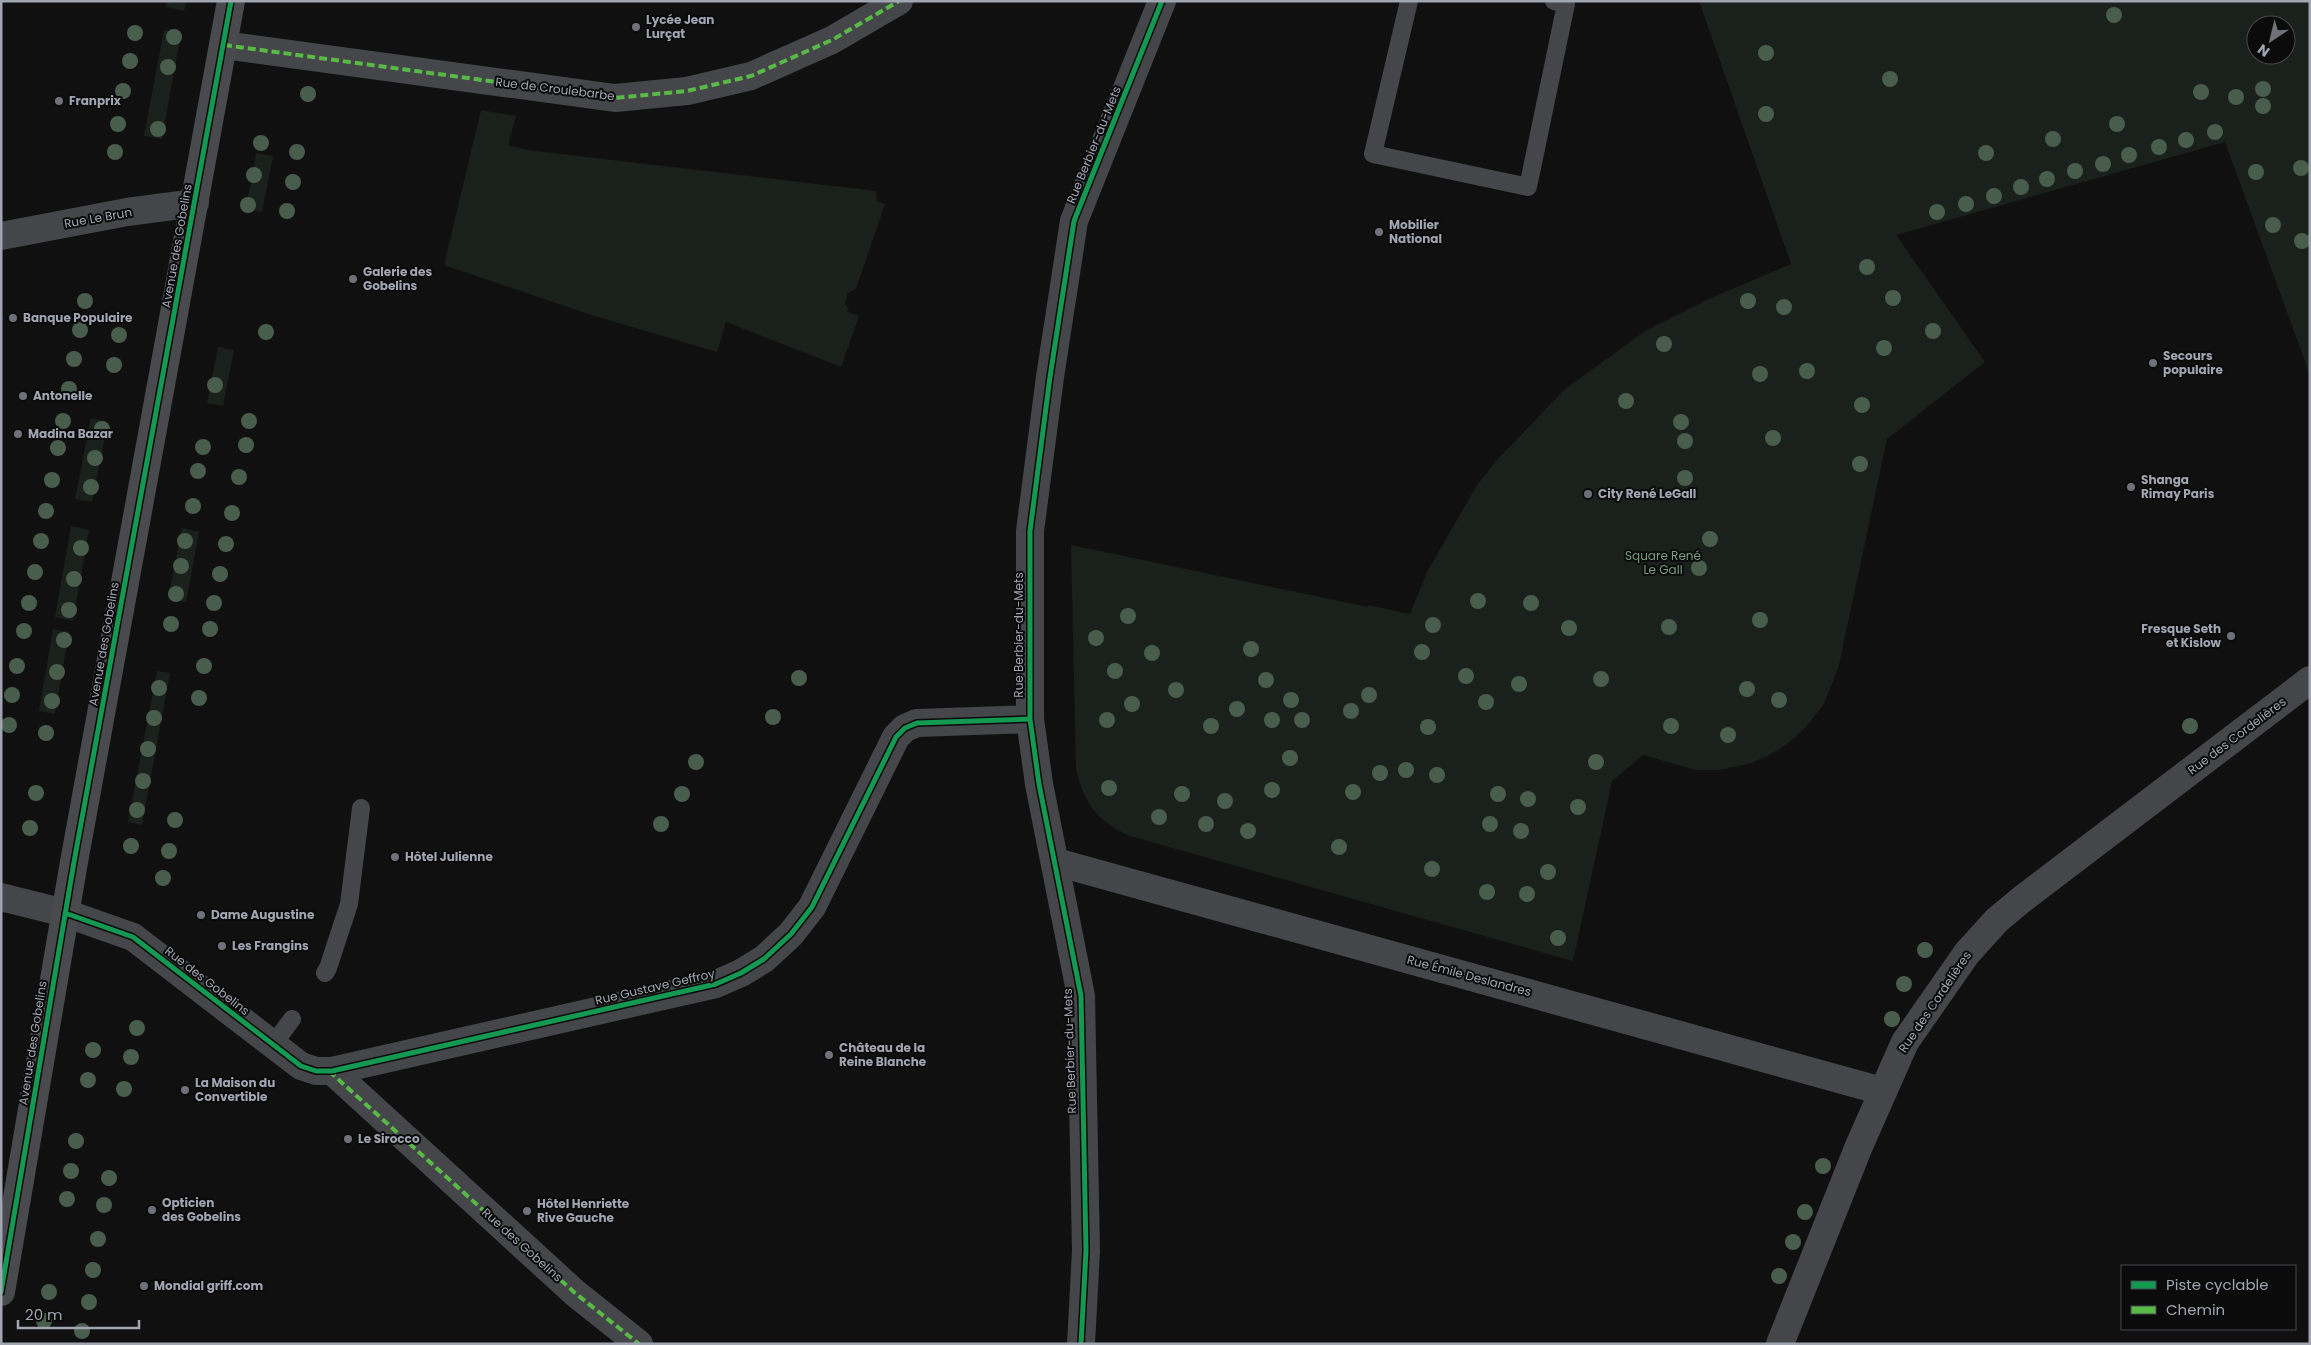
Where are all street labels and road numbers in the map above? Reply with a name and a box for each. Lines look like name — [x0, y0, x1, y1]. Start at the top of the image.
street label: Rue de Croulebarbe — [494, 73, 616, 104]
street label: Rue Berbier-du-Mets — [1062, 84, 1125, 206]
street label: Avenue des Gobelins — [157, 183, 196, 309]
street label: Rue Le Brun — [63, 203, 133, 232]
street label: Rue Berbier-du-Mets — [1010, 572, 1027, 698]
street label: Avenue des Gobelins — [84, 581, 123, 707]
street label: Rue des Cordelières — [2184, 693, 2289, 778]
street label: Rue des Gobelins — [161, 942, 253, 1019]
street label: Rue des Cordelières — [1894, 948, 1975, 1056]
street label: Rue Émile Deslandres — [1405, 951, 1533, 1000]
street label: Rue Gustave Geffroy — [593, 964, 717, 1009]
street label: Avenue des Gobelins — [14, 980, 51, 1106]
street label: Rue Berbier-du-Mets — [1059, 988, 1080, 1114]
street label: Rue des Gobelins — [478, 1204, 566, 1285]

